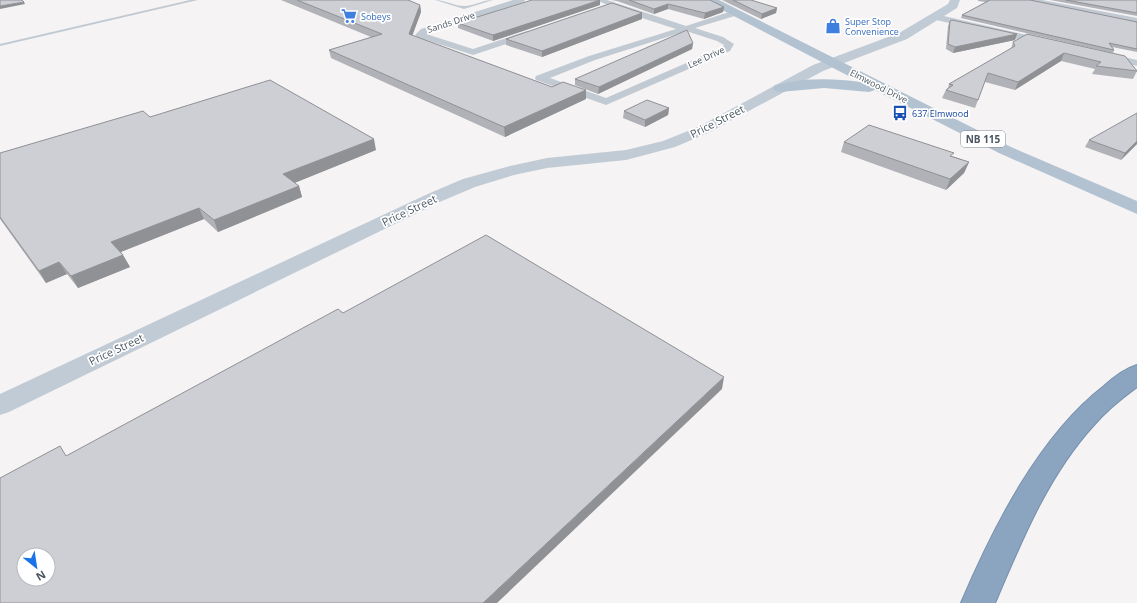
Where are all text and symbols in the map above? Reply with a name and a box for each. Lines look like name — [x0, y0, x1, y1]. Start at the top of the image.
supermarket icon: Sobeys — [340, 7, 358, 25]
street label: Sands Drive — [425, 8, 477, 36]
place label: Sobeys — [361, 10, 391, 23]
place label: Super Stop Convenience — [845, 15, 899, 38]
shop icon: Super Stop Convenience — [824, 17, 842, 35]
street label: Lee Drive — [685, 43, 727, 71]
street label: Elmwood Drive — [848, 66, 910, 106]
street label: Price Street — [687, 101, 747, 141]
bus stop icon: 637 Elmwood — [891, 104, 909, 122]
place label: 637 Elmwood — [912, 107, 969, 120]
road number: NB 115 — [961, 131, 1005, 147]
street label: Price Street — [379, 191, 439, 229]
street label: Price Street — [86, 330, 146, 368]
north arrow — [16, 547, 56, 587]
text: N — [34, 567, 49, 585]

